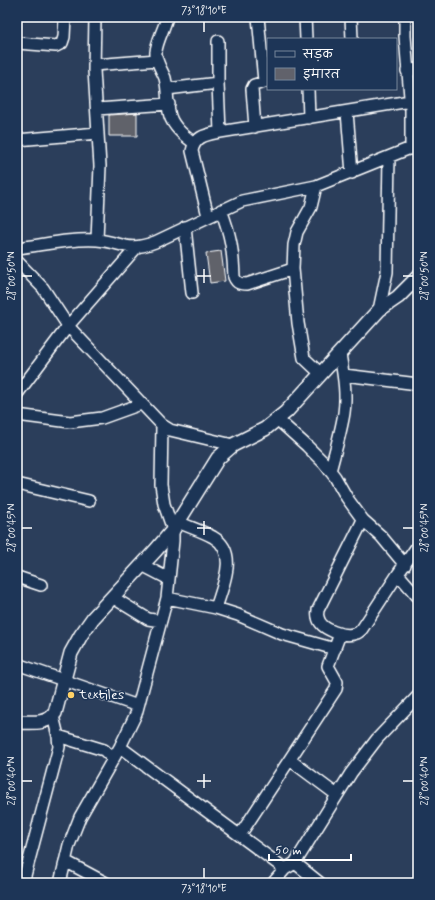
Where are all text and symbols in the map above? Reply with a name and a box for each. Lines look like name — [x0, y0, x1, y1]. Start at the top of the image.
text: 73°18'10"E — [181, 4, 227, 18]
legend — [267, 38, 397, 90]
text: सड़क — [302, 47, 334, 63]
text: इमारत — [303, 67, 341, 83]
text: 28°00'50"N — [5, 251, 19, 301]
text: 28°00'50"N — [418, 251, 432, 301]
text: 28°00'45"N — [5, 503, 19, 552]
text: 28°00'45"N — [418, 503, 432, 552]
place label: textiles — [78, 686, 124, 704]
marker: textiles — [66, 690, 76, 700]
text: 28°00'40"N — [5, 756, 19, 806]
text: 28°00'40"N — [418, 756, 432, 806]
scale bar — [269, 836, 351, 862]
text: 50 m — [275, 843, 302, 859]
text: 73°18'10"E — [181, 882, 227, 896]

